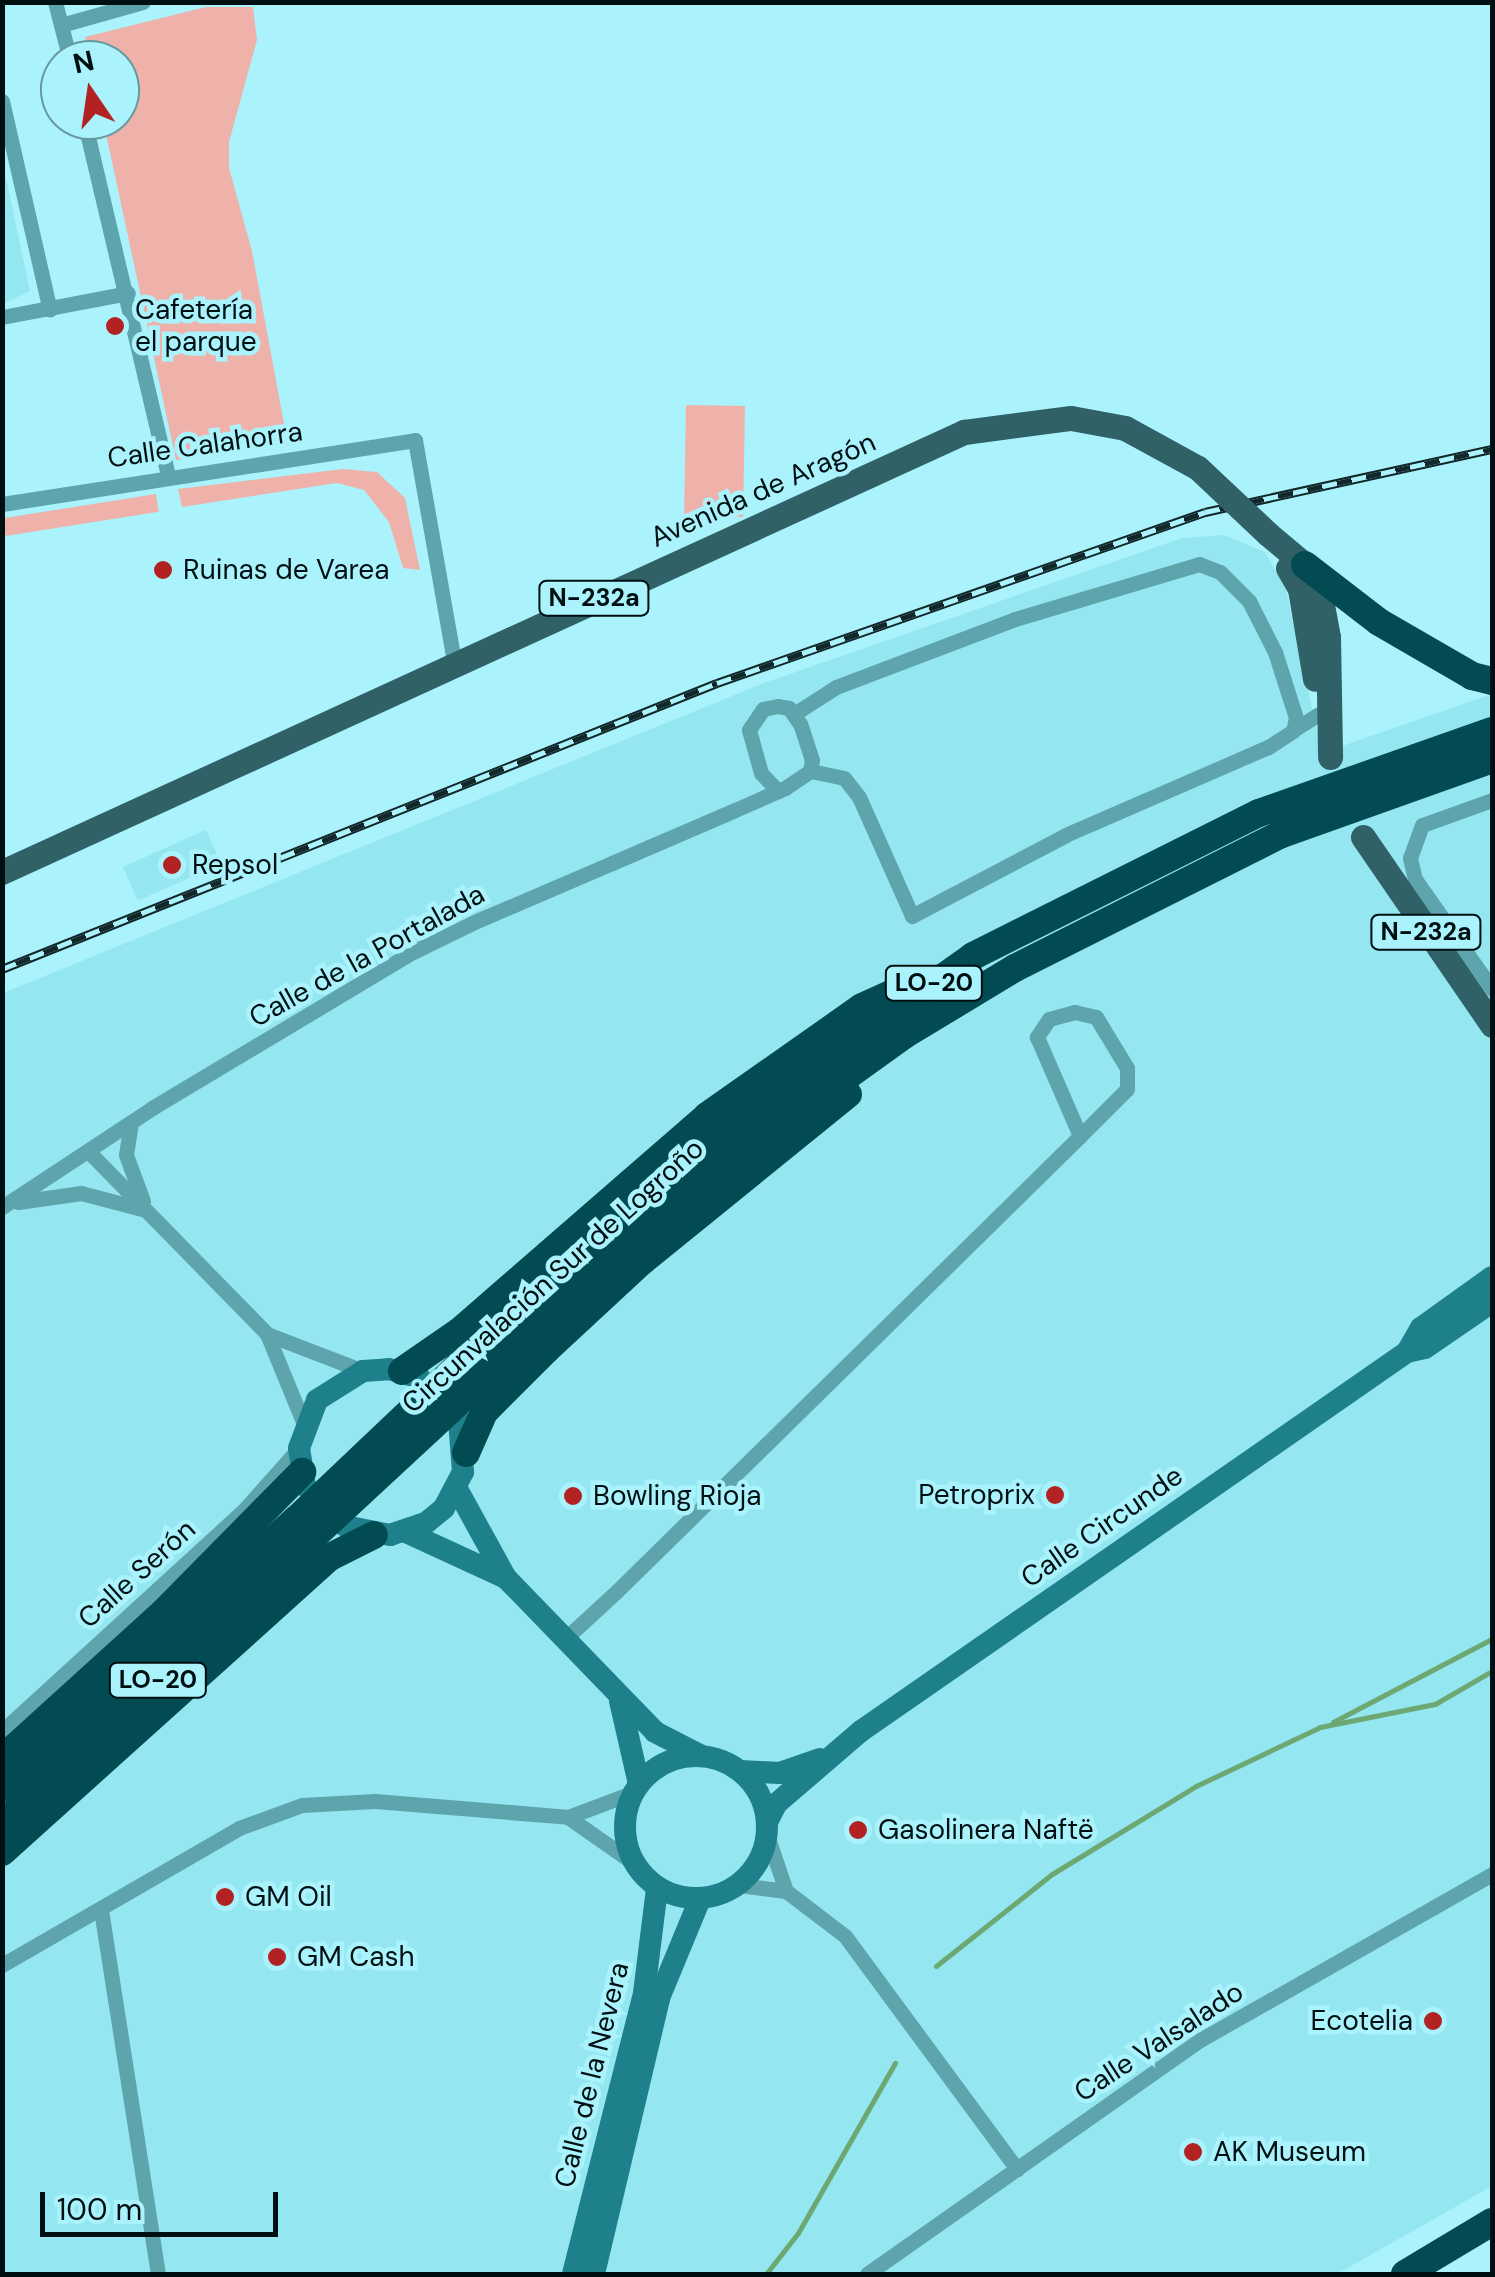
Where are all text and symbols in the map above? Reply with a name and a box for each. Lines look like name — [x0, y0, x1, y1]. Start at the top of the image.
north arrow — [40, 40, 140, 140]
text: N — [69, 42, 98, 83]
place label: Cafetería el parque — [135, 293, 257, 359]
marker: Cafetería el parque — [104, 315, 126, 337]
street label: Calle Calahorra — [105, 415, 305, 475]
street label: Avenida de Aragón — [645, 425, 881, 555]
place label: Ruinas de Varea — [183, 553, 389, 587]
marker: Ruinas de Varea — [152, 559, 174, 581]
road number: N-232a — [536, 578, 652, 618]
place label: Repsol — [192, 848, 278, 882]
marker: Repsol — [161, 854, 183, 876]
street label: Calle de la Portalada — [243, 877, 491, 1035]
road number: N-232a — [1368, 912, 1484, 952]
road number: LO-20 — [884, 963, 984, 1003]
street label: Circunvalación Sur de Logroño — [395, 1132, 711, 1420]
street label: Calle Circunde — [1015, 1459, 1189, 1595]
place label: Petroprix — [918, 1478, 1035, 1512]
place label: Bowling Rioja — [593, 1479, 761, 1513]
marker: Petroprix — [1044, 1484, 1066, 1506]
marker: Bowling Rioja — [562, 1485, 584, 1507]
street label: Calle Serón — [72, 1513, 202, 1635]
road number: LO-20 — [108, 1660, 208, 1700]
place label: Gasolinera Naftë — [878, 1813, 1094, 1847]
marker: Gasolinera Naftë — [847, 1819, 869, 1841]
place label: GM Oil — [245, 1880, 332, 1914]
marker: GM Oil — [214, 1886, 236, 1908]
place label: GM Cash — [297, 1940, 415, 1974]
marker: GM Cash — [266, 1946, 288, 1968]
street label: Calle de la Nevera — [548, 1959, 636, 2191]
street label: Calle Valsalado — [1068, 1975, 1250, 2109]
place label: Ecotelia — [1310, 2004, 1413, 2038]
marker: Ecotelia — [1422, 2010, 1444, 2032]
place label: AK Museum — [1213, 2135, 1366, 2169]
marker: AK Museum — [1182, 2141, 1204, 2163]
scale bar — [45, 2172, 282, 2234]
text: 100 m — [57, 2190, 142, 2229]

